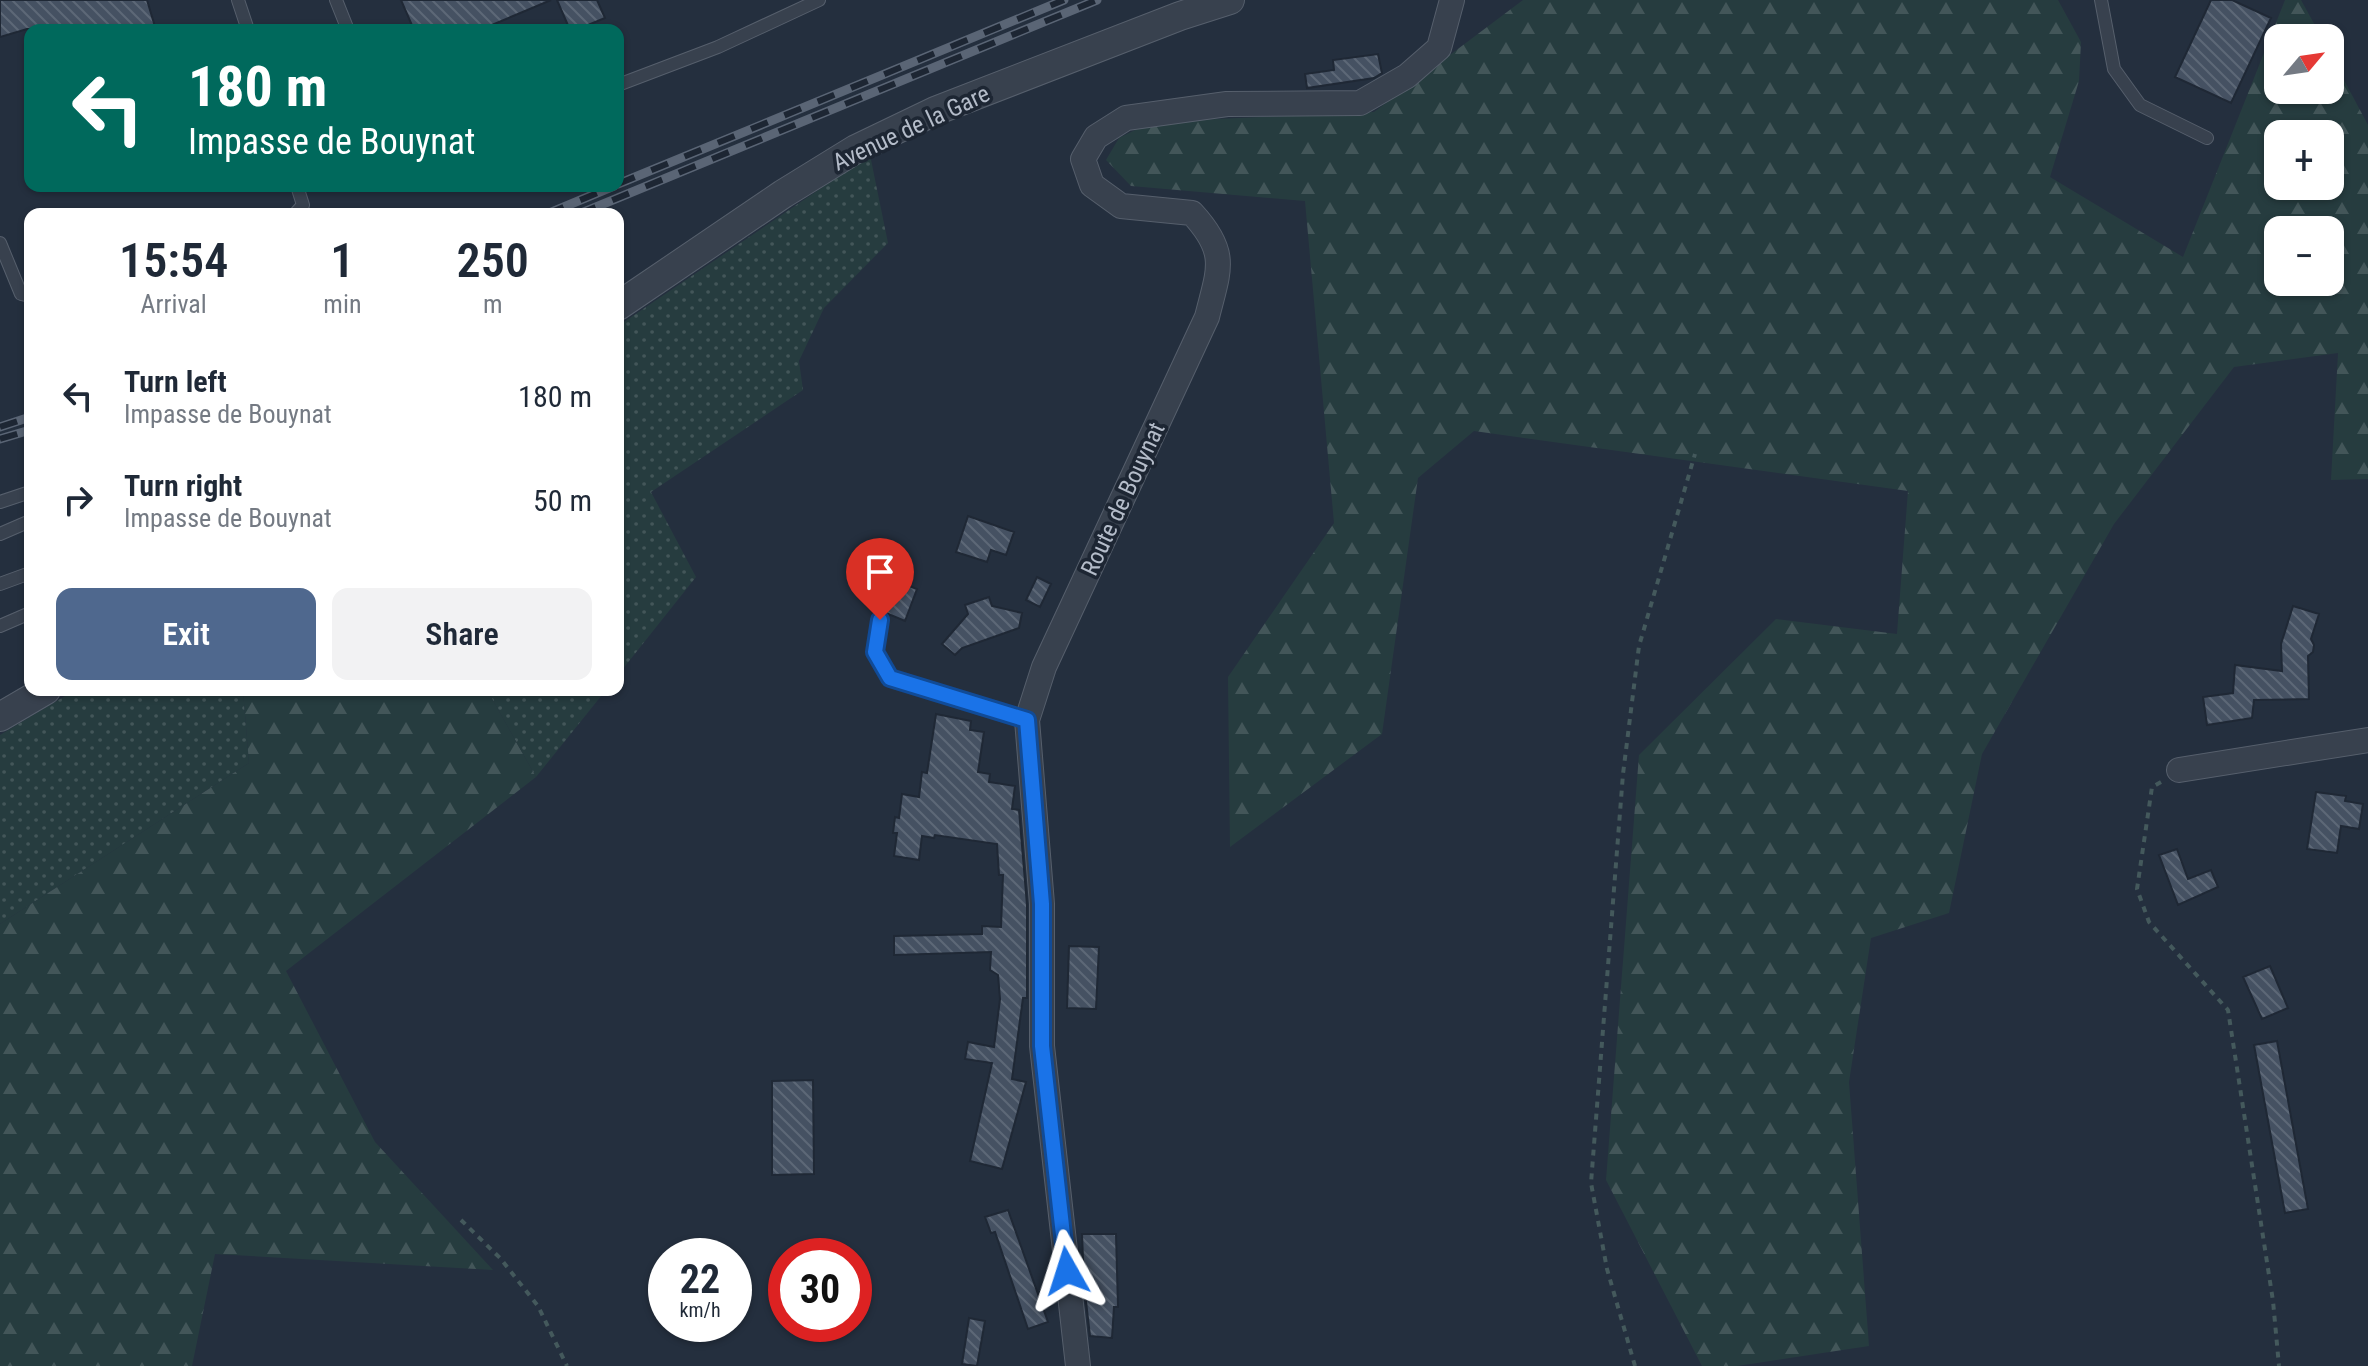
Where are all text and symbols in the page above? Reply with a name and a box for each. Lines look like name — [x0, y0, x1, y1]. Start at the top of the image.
north arrow — [2264, 24, 2344, 104]
map controls — [2264, 24, 2344, 296]
text: 180 m — [188, 54, 327, 120]
icon: left — [56, 56, 160, 160]
street label: Avenue de la Gare — [828, 79, 994, 177]
button: + — [2264, 120, 2344, 200]
text: Impasse de Bouynat — [188, 121, 476, 163]
button: − — [2264, 216, 2344, 296]
text: 15:54 — [119, 232, 228, 289]
text: 1 — [330, 232, 354, 289]
text: 250 — [457, 232, 529, 289]
text: Arrival — [141, 289, 207, 319]
text: min — [323, 289, 361, 319]
text: m — [483, 289, 503, 319]
text: Turn left — [124, 364, 227, 399]
icon: left — [56, 374, 100, 418]
text: 180 m — [518, 379, 592, 414]
text: Impasse de Bouynat — [124, 399, 332, 429]
street label: Route de Bouynat — [1075, 418, 1171, 580]
text: Turn right — [124, 468, 242, 503]
icon: right — [56, 478, 100, 522]
text: 50 m — [533, 483, 592, 518]
text: Impasse de Bouynat — [124, 503, 332, 533]
pin — [846, 538, 914, 620]
icon: arrive — [858, 550, 902, 594]
button: Exit — [56, 588, 316, 680]
button: Share — [332, 588, 592, 680]
position arrow — [1025, 1229, 1109, 1313]
speed limit sign: 30 — [768, 1238, 872, 1342]
text: 22 — [680, 1256, 720, 1303]
text: km/h — [679, 1298, 721, 1322]

